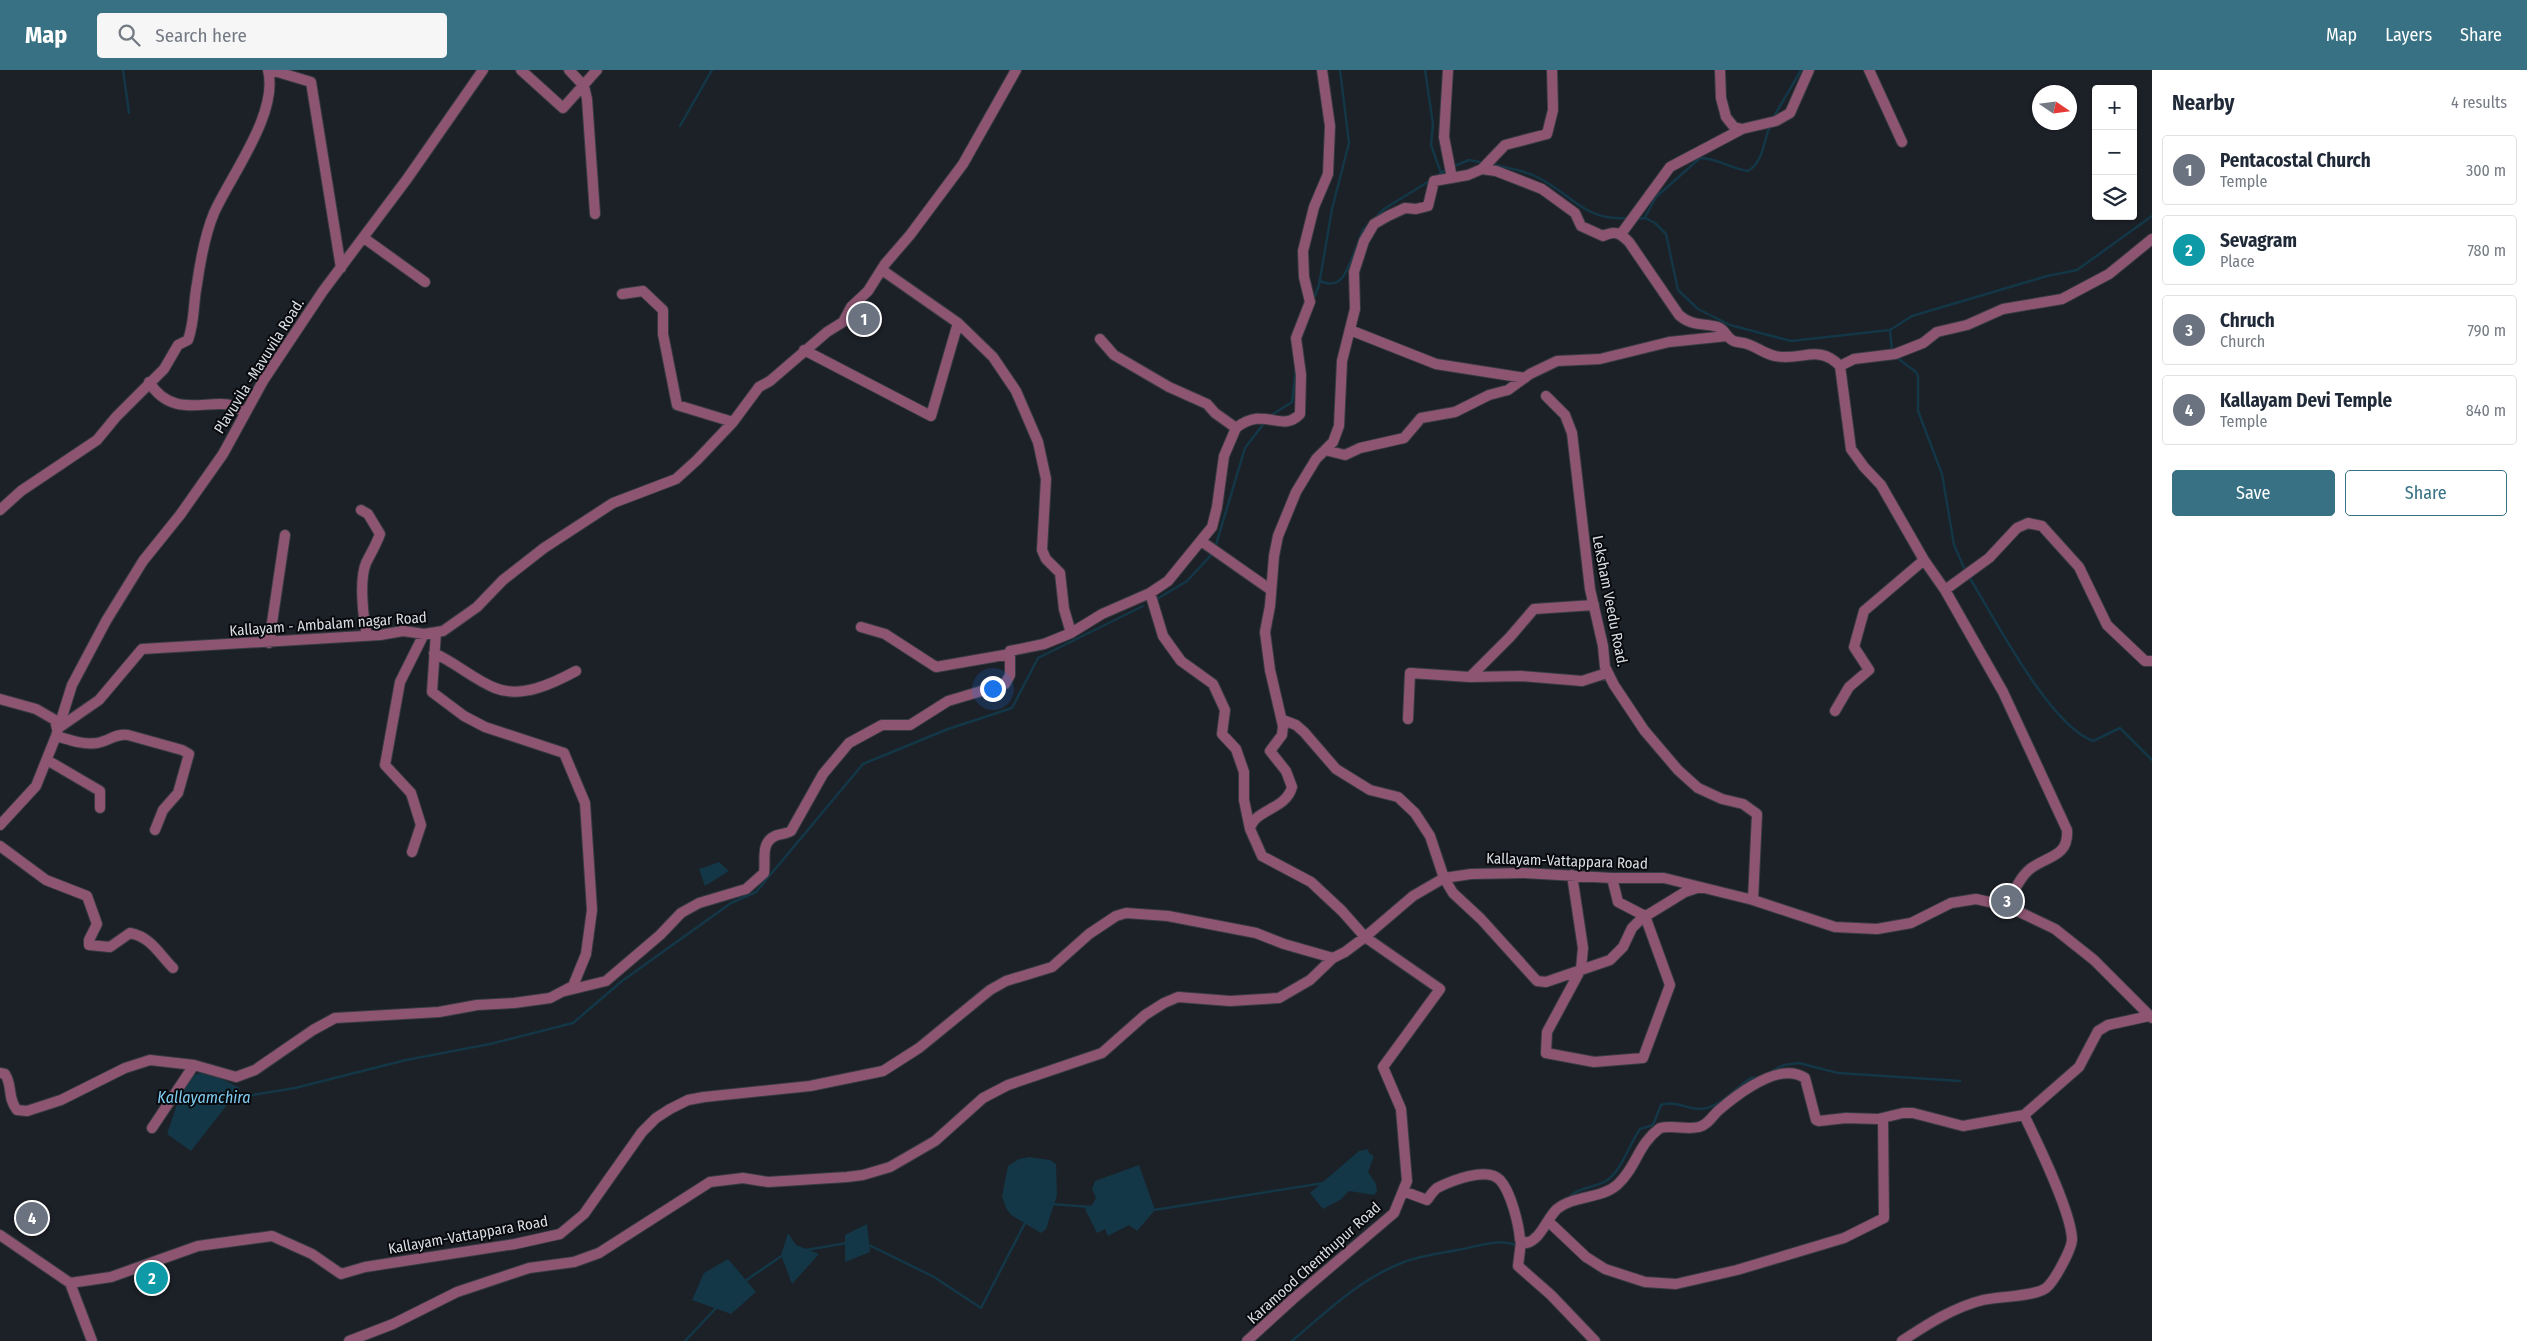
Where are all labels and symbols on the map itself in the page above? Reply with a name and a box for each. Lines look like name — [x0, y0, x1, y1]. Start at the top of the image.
north arrow — [2032, 85, 2077, 130]
street label: Plavuvila -Mavuvila Road. — [210, 295, 308, 437]
pin: 1 — [848, 300, 880, 338]
street label: Leksham Veedu Road. — [1588, 534, 1632, 668]
street label: Kallayam - Ambalam nagar Road — [229, 608, 427, 640]
your location — [980, 676, 1006, 702]
street label: Kallayam-Vattappara Road — [1486, 849, 1648, 873]
pin: 3 — [1991, 882, 2023, 920]
water label: Kallayamchira — [157, 1088, 251, 1107]
street label: Karamood Chenthupur Road — [1244, 1198, 1384, 1328]
pin: 4 — [16, 1199, 48, 1237]
street label: Kallayam-Vattappara Road — [387, 1212, 549, 1258]
pin: 2 — [136, 1259, 168, 1297]

